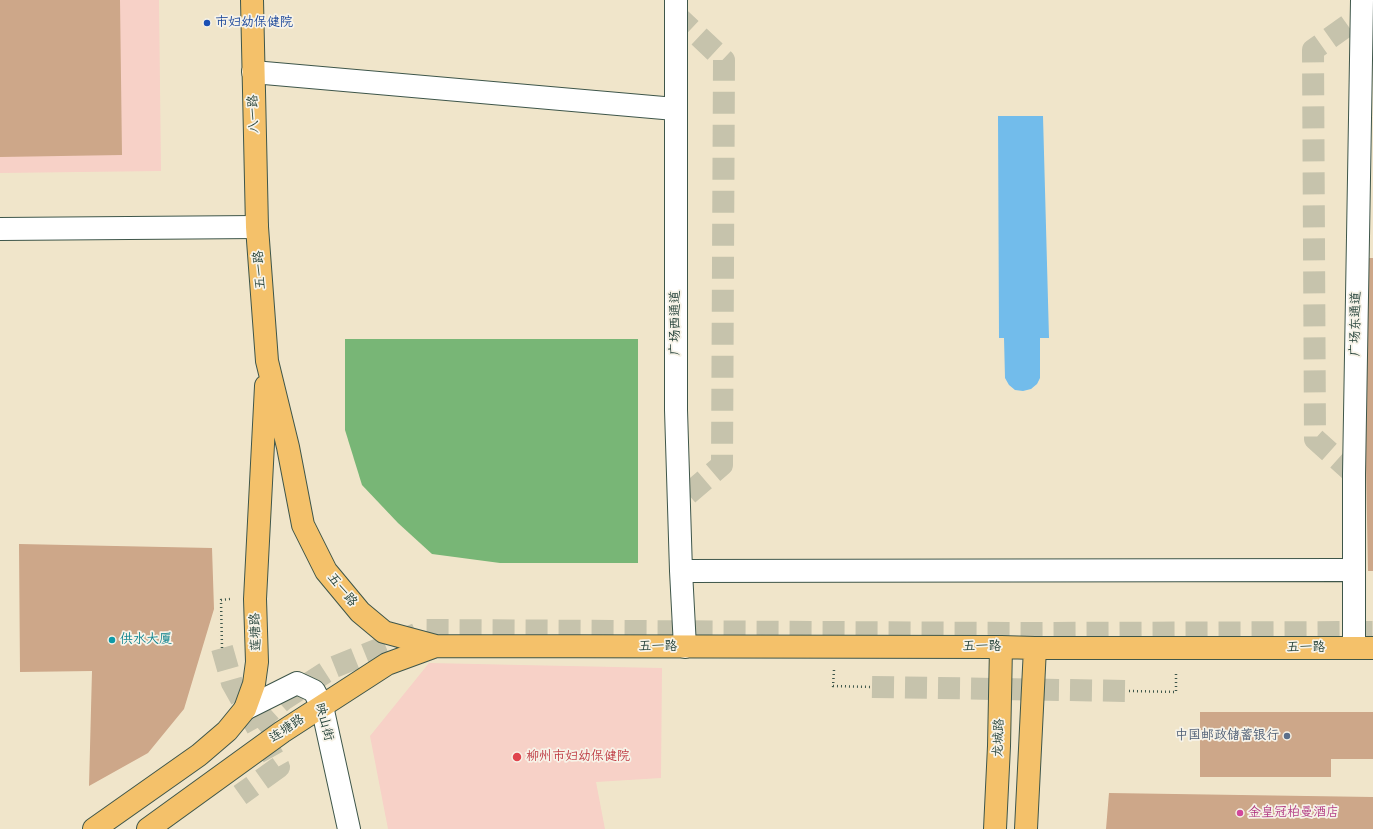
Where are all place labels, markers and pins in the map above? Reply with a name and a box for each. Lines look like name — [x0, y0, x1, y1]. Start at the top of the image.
place label: 市妇幼保健院 — [215, 15, 293, 31]
marker: 市妇幼保健院 — [202, 18, 212, 28]
place label: 供水大厦 — [120, 632, 172, 648]
marker: 供水大厦 — [107, 635, 117, 645]
place label: 中国邮政储蓄银行 — [1175, 728, 1279, 744]
marker: 中国邮政储蓄银行 — [1282, 731, 1292, 741]
place label: 柳州市妇幼保健院 — [526, 749, 630, 765]
marker: 柳州市妇幼保健院 — [511, 751, 523, 763]
place label: 金皇冠柏曼酒店 — [1248, 805, 1339, 821]
marker: 金皇冠柏曼酒店 — [1235, 808, 1245, 818]

